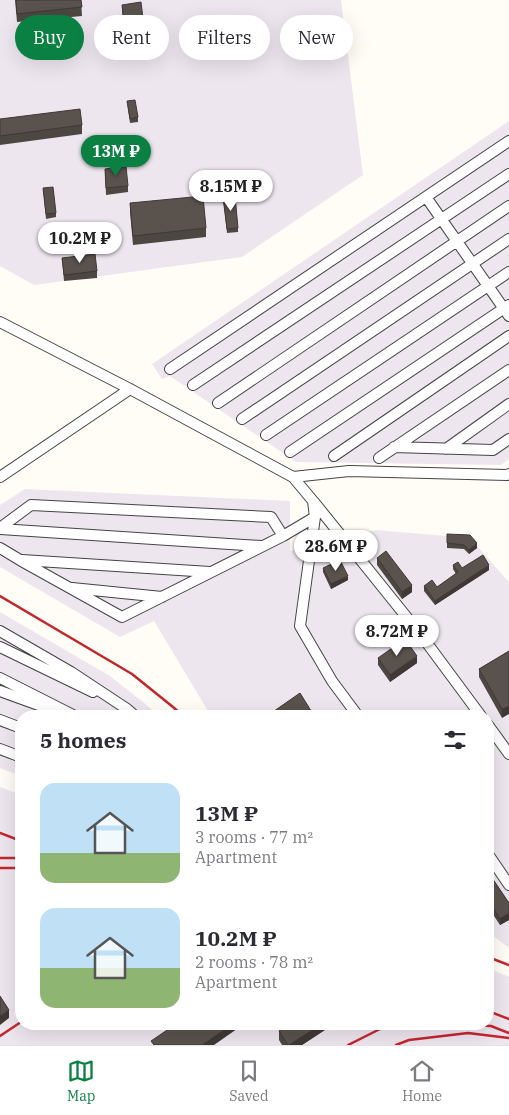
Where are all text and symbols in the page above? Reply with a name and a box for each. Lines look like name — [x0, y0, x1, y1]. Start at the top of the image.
chip: Buy — [15, 15, 84, 60]
chip: Rent — [94, 15, 169, 60]
chip: Filters — [179, 15, 270, 60]
chip: New — [280, 15, 353, 60]
pin: 13M ₽ — [81, 134, 151, 177]
text: 13M ₽ — [92, 141, 140, 161]
pin: 8.15M ₽ — [185, 170, 277, 212]
text: 8.15M ₽ — [200, 176, 262, 196]
pin: 10.2M ₽ — [34, 222, 126, 264]
text: 10.2M ₽ — [49, 228, 111, 248]
pin: 28.6M ₽ — [290, 530, 382, 572]
text: 28.6M ₽ — [305, 536, 367, 556]
pin: 8.72M ₽ — [351, 614, 443, 657]
text: 8.72M ₽ — [366, 621, 428, 641]
text: 5 homes — [40, 726, 126, 754]
icon: filters — [441, 726, 469, 754]
text: 13M ₽ — [195, 799, 258, 827]
icon: home — [80, 803, 140, 863]
text: 3 rooms · 77 m² — [195, 827, 313, 847]
text: Apartment — [195, 847, 277, 867]
text: 10.2M ₽ — [195, 924, 277, 952]
icon: home — [80, 928, 140, 988]
text: 2 rooms · 78 m² — [195, 952, 313, 972]
text: Apartment — [195, 972, 277, 992]
tab: Map — [67, 1057, 95, 1105]
tab: Saved — [229, 1057, 268, 1105]
tab: Home — [402, 1057, 442, 1105]

